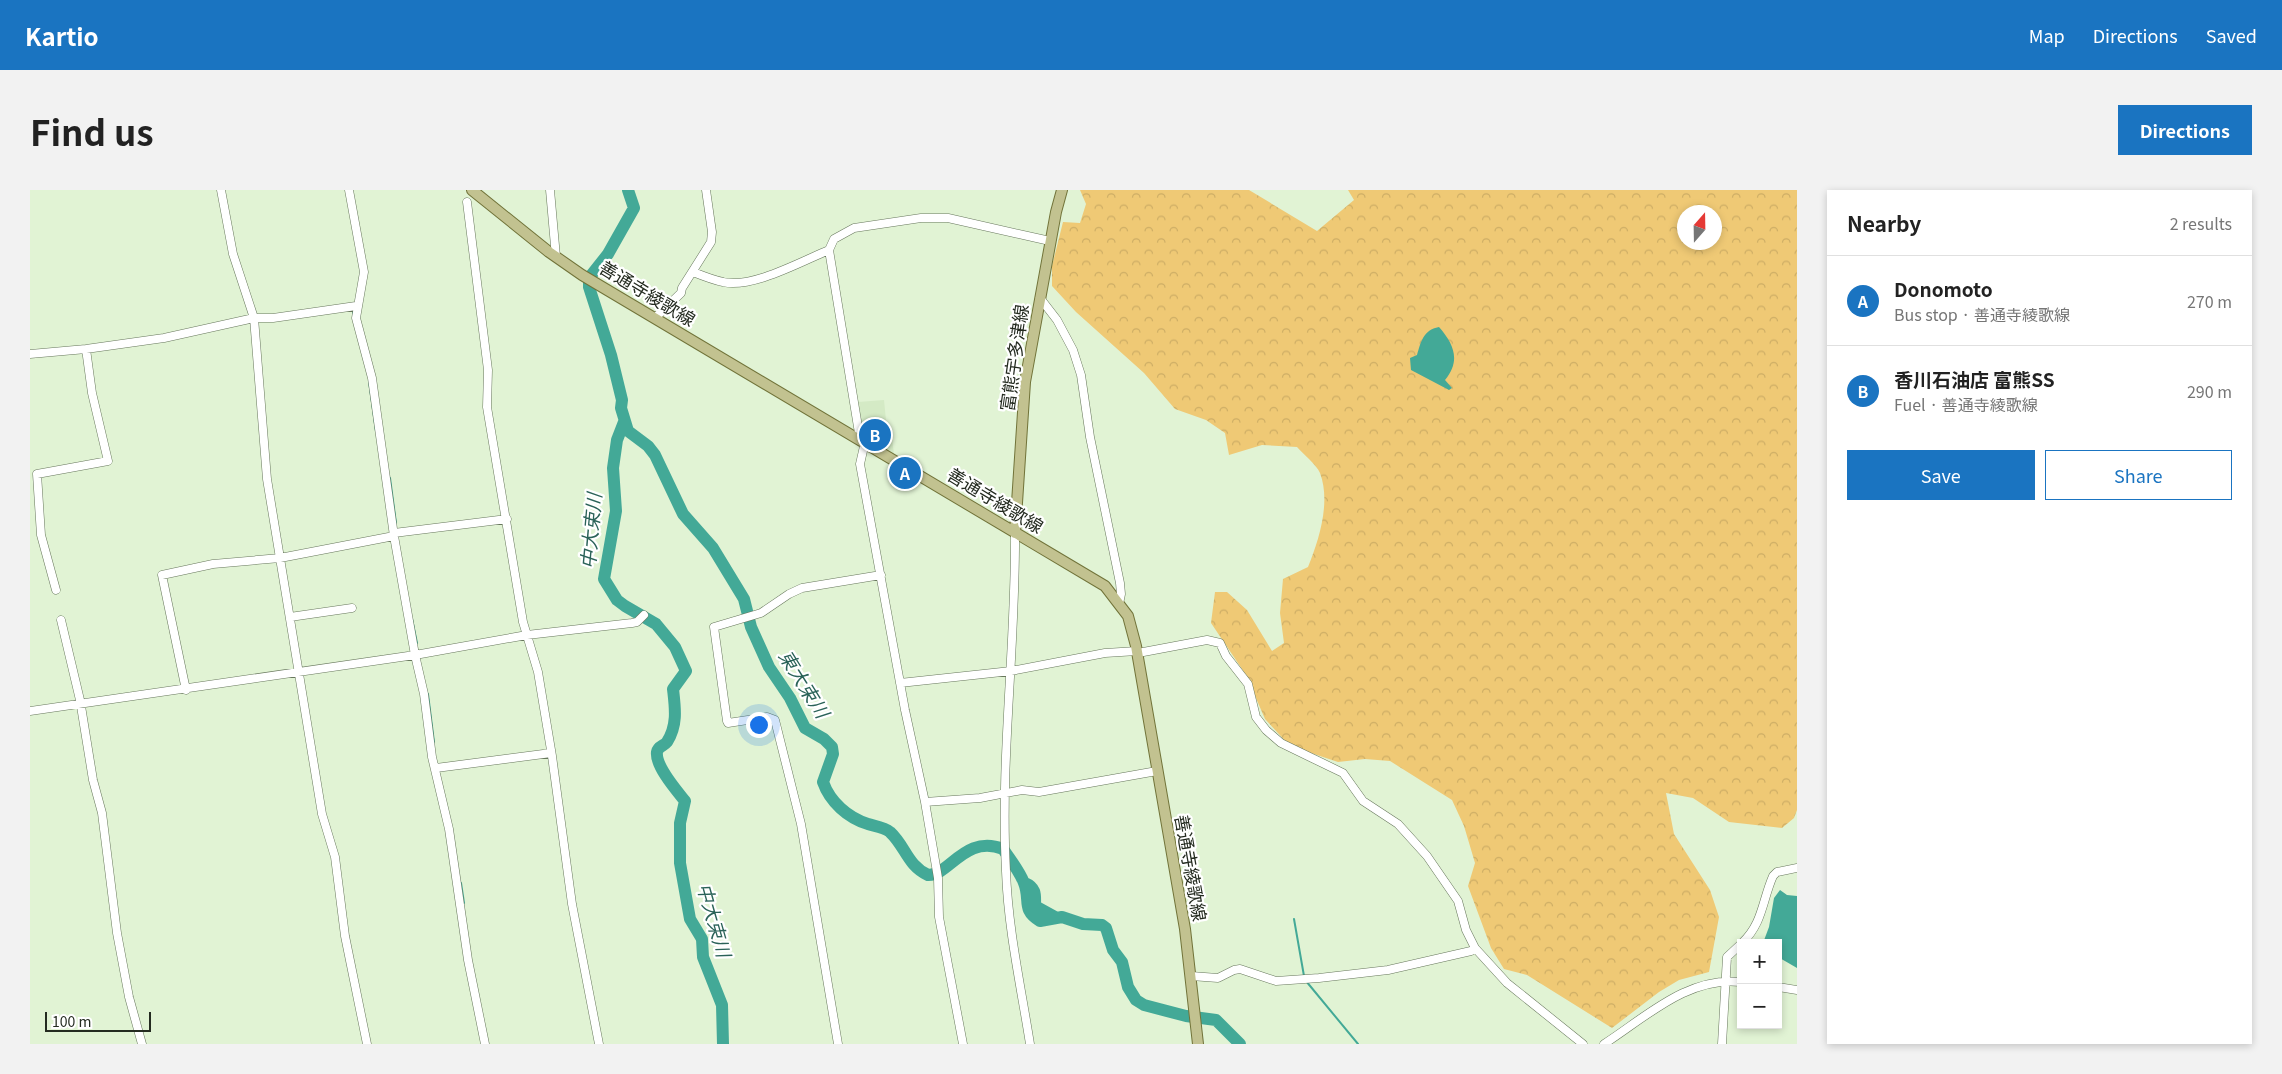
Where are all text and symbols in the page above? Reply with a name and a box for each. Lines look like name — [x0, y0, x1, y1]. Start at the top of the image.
text: Kartio — [25, 18, 99, 53]
text: Map — [2029, 22, 2065, 48]
text: Directions — [2093, 22, 2178, 48]
text: Saved — [2206, 22, 2257, 48]
text: Find us — [30, 105, 154, 156]
button: Directions — [2118, 105, 2252, 155]
north arrow — [1677, 205, 1722, 250]
text: Nearby — [1847, 208, 1921, 238]
text: 2 results — [2170, 211, 2232, 235]
street label: 善通寺綾歌線 — [595, 253, 701, 331]
text: Donomoto — [1894, 275, 1993, 302]
text: A — [1858, 289, 1868, 313]
text: 270 m — [2187, 289, 2232, 313]
street label: 富熊宇多津線 — [993, 302, 1033, 413]
text: Bus stop · 善通寺綾歌線 — [1894, 302, 2070, 326]
text: 香川石油店 富熊SS — [1894, 365, 2055, 392]
text: B — [1858, 379, 1868, 403]
text: 290 m — [2187, 379, 2232, 403]
text: Fuel · 善通寺綾歌線 — [1894, 392, 2038, 416]
pin: B — [859, 416, 891, 454]
button: Save — [1847, 450, 2035, 500]
button: Share — [2045, 450, 2232, 500]
pin: A — [889, 454, 921, 492]
street label: 善通寺綾歌線 — [943, 460, 1049, 538]
water label: 中大束川 — [573, 490, 606, 570]
water label: 東大束川 — [774, 644, 838, 724]
your location — [746, 712, 772, 738]
street label: 善通寺綾歌線 — [1170, 812, 1214, 923]
water label: 中大束川 — [692, 879, 739, 962]
map controls — [1737, 939, 1782, 1029]
button: + — [1737, 939, 1782, 984]
button: − — [1737, 984, 1782, 1029]
scale bar — [45, 1009, 151, 1032]
text: 100 m — [52, 1011, 91, 1031]

